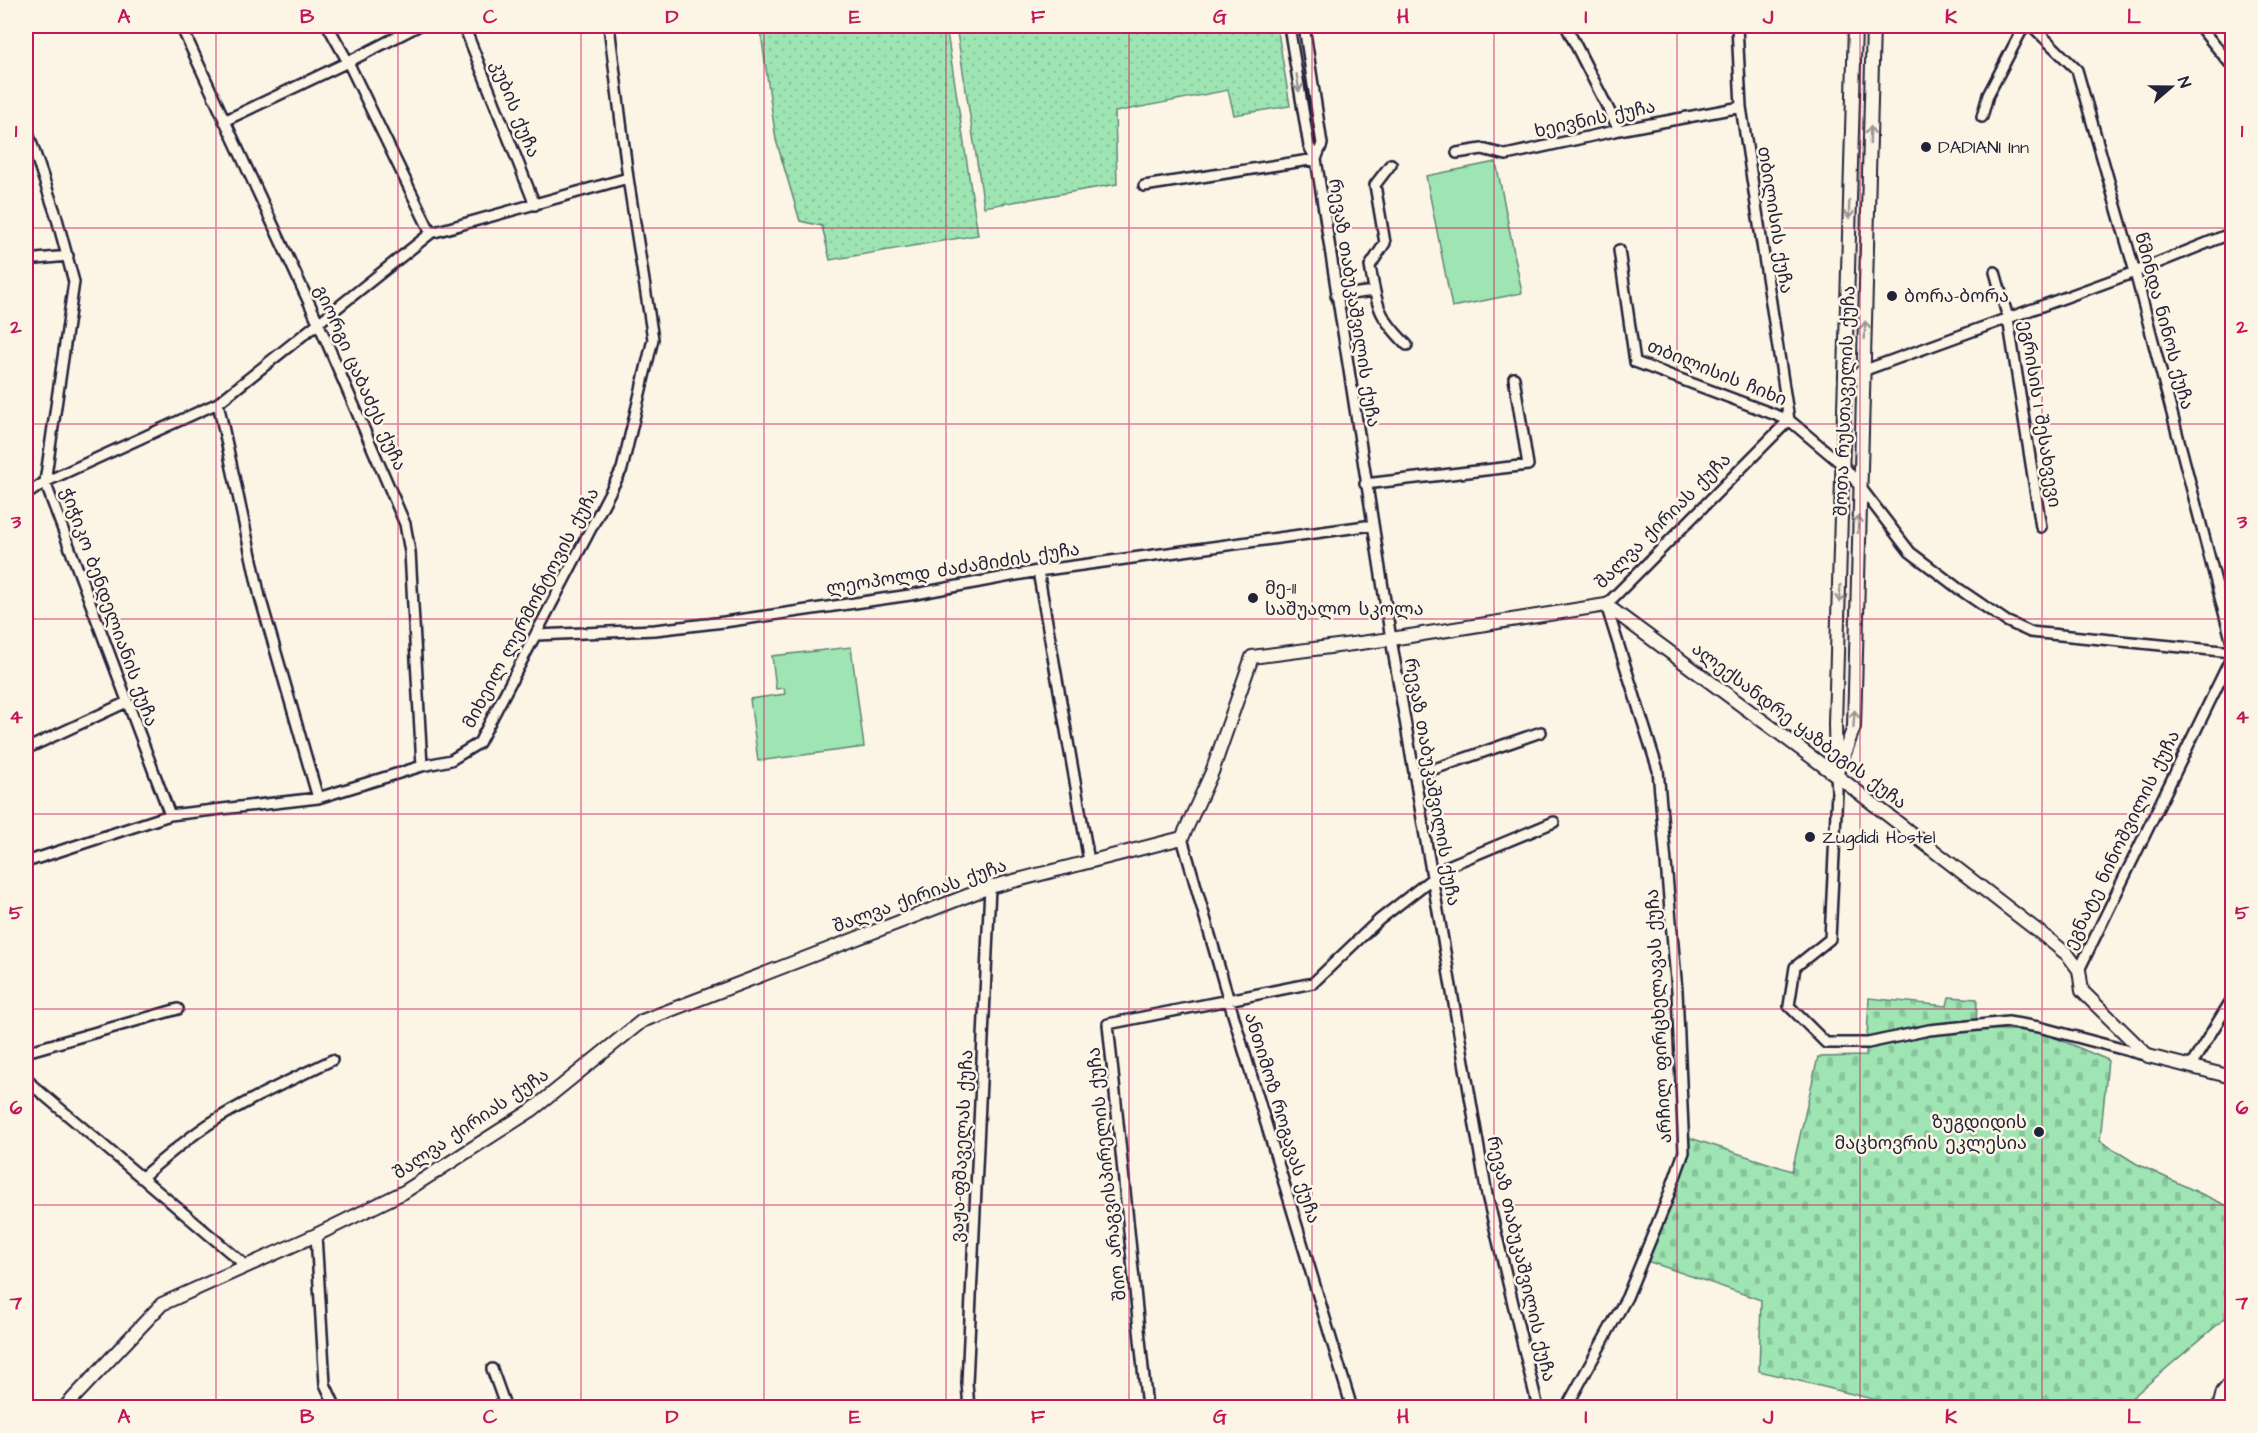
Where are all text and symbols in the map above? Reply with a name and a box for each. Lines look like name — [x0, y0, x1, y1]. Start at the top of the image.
text: A — [118, 3, 131, 31]
text: B — [300, 3, 315, 31]
text: C — [483, 3, 498, 31]
text: D — [666, 3, 679, 31]
text: E — [849, 3, 861, 31]
text: F — [1031, 3, 1046, 31]
text: G — [1213, 3, 1227, 31]
text: H — [1397, 3, 1409, 31]
text: I — [1584, 3, 1588, 31]
text: J — [1762, 3, 1774, 31]
text: K — [1945, 3, 1958, 31]
text: L — [2127, 3, 2141, 31]
street label: კუბის ქუჩა — [484, 57, 546, 161]
north arrow — [2141, 57, 2201, 117]
one-way arrow — [1293, 73, 1304, 93]
text: N — [2172, 74, 2196, 91]
street label: ხეივნის ქუჩა — [1532, 94, 1658, 144]
text: 1 — [15, 117, 18, 145]
text: 1 — [2241, 117, 2244, 145]
one-way arrow — [1864, 125, 1876, 145]
place label: DADIANI Inn — [1938, 135, 2029, 160]
marker: DADIANI Inn — [1919, 140, 1933, 154]
street label: თბილისის ქუჩა — [1751, 145, 1799, 295]
street label: რევაზ თაბუკაშვილის ქუჩა — [1322, 177, 1386, 429]
one-way arrow — [1844, 199, 1855, 219]
street label: წმინდა ნინოს ქუჩა — [2128, 230, 2200, 412]
street label: გიორგი ცაბაძეს ქუჩა — [308, 281, 412, 475]
place label: ბორა-ბორა — [1904, 284, 2009, 309]
street label: შოთა რუსთაველის ქუჩა — [1828, 285, 1862, 517]
marker: ბორა-ბორა — [1885, 289, 1899, 303]
text: 2 — [9, 313, 22, 341]
text: 2 — [2235, 313, 2248, 341]
street label: ეგრისის I შესახვევი — [2013, 319, 2067, 509]
one-way arrow — [1859, 320, 1871, 340]
street label: თბილისის ჩიხი — [1643, 334, 1791, 412]
street label: შალვა ქირიას ქუჩა — [1589, 447, 1737, 595]
street label: მიხეილ ლერმონტოვის ქუჩა — [457, 483, 605, 733]
street label: ჭიჭიკო ბენდელიანის ქუჩა — [54, 484, 164, 730]
text: 3 — [10, 508, 22, 536]
text: 3 — [2236, 508, 2248, 536]
one-way arrow — [1853, 515, 1864, 535]
street label: ლეოპოლდ ძაძამიძის ქუჩა — [825, 537, 1081, 601]
place label: მე-11 საშუალო სკოლა — [1265, 576, 1424, 622]
one-way arrow — [1834, 583, 1845, 603]
marker: მე-11 საშუალო სკოლა — [1246, 591, 1260, 605]
street label: ალექსანდრე ყაზბეგის ქუჩა — [1686, 637, 1912, 815]
street label: რევაზ თაბუკაშვილის ქუჩა — [1398, 656, 1466, 908]
text: 4 — [9, 703, 23, 731]
text: 4 — [2235, 703, 2249, 731]
one-way arrow — [1849, 710, 1860, 730]
street label: ეგნატე ნინოშვილის ქუჩა — [2058, 726, 2186, 954]
place label: Zugdidi Hostel — [1822, 825, 1936, 851]
marker: Zugdidi Hostel — [1803, 830, 1817, 844]
street label: შალვა ქირიას ქუჩა — [830, 853, 1010, 939]
street label: არჩილ ფირცხელავას ქუჩა — [1640, 888, 1678, 1144]
text: 5 — [9, 899, 24, 927]
text: 5 — [2235, 899, 2250, 927]
street label: ანთიმოზ როგავას ქუჩა — [1238, 1010, 1326, 1226]
street label: შიო არაგვისპირელის ქუჩა — [1081, 1046, 1133, 1302]
street label: ვაჟა-ფშაველას ქუჩა — [944, 1049, 980, 1243]
street label: შალვა ქირიას ქუჩა — [388, 1062, 554, 1186]
text: 6 — [10, 1094, 23, 1122]
text: 6 — [2236, 1094, 2249, 1122]
place label: ზუგდიდის მაცხოვრის ეკლესია — [1834, 1110, 2027, 1156]
marker: ზუგდიდის მაცხოვრის ეკლესია — [2032, 1125, 2046, 1139]
street label: რევაზ თაბუკაშვილის ქუჩა — [1481, 1134, 1561, 1384]
text: 7 — [9, 1289, 23, 1317]
text: 7 — [2235, 1289, 2249, 1317]
text: A — [118, 1403, 131, 1431]
text: B — [300, 1403, 315, 1431]
text: C — [483, 1403, 498, 1431]
text: D — [666, 1403, 679, 1431]
text: E — [849, 1403, 861, 1431]
text: F — [1031, 1403, 1046, 1431]
text: G — [1213, 1403, 1227, 1431]
text: H — [1397, 1403, 1409, 1431]
text: I — [1584, 1403, 1588, 1431]
text: J — [1762, 1403, 1774, 1431]
text: K — [1945, 1403, 1958, 1431]
text: L — [2127, 1403, 2141, 1431]

